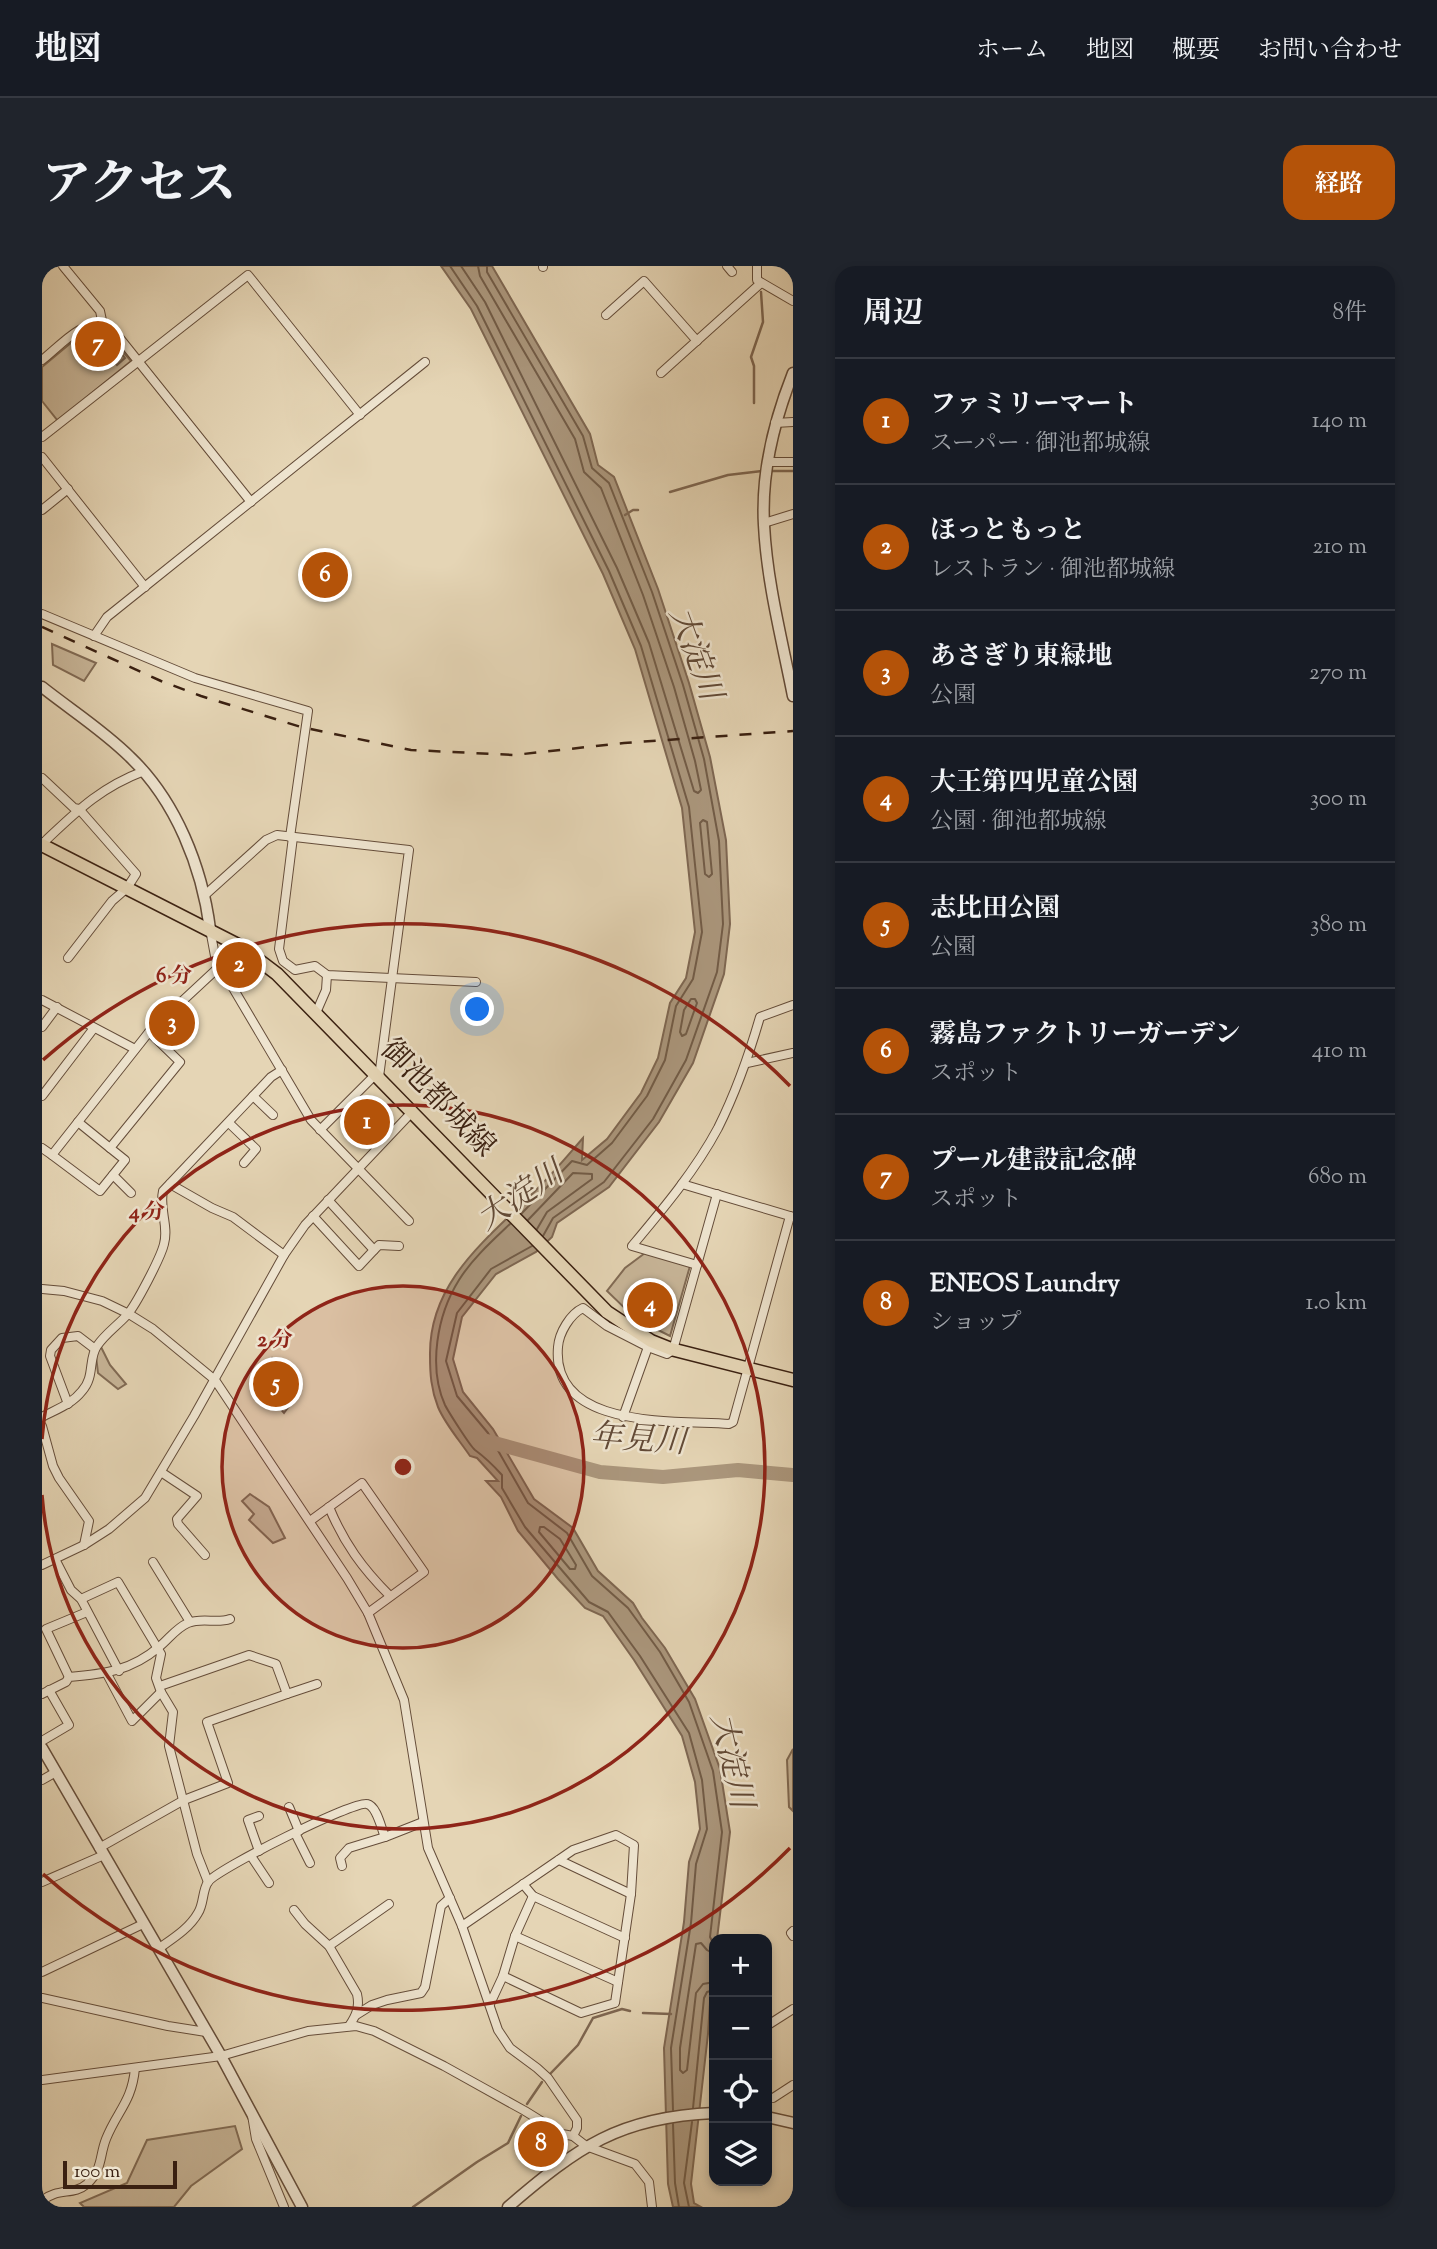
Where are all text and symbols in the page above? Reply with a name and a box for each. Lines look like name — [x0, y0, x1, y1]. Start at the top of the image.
text: 地図 — [35, 27, 101, 75]
text: ホーム — [976, 34, 1048, 68]
text: 地図 — [1086, 34, 1134, 68]
text: 概要 — [1172, 34, 1220, 68]
text: お問い合わせ — [1258, 34, 1402, 68]
button: 経路 — [1283, 145, 1395, 220]
text: アクセス — [42, 152, 237, 222]
text: 周辺 — [863, 293, 923, 336]
text: 8件 — [1333, 297, 1367, 330]
pin: 7 — [75, 318, 121, 370]
text: ファミリーマート — [930, 387, 1137, 424]
text: 1 — [882, 405, 890, 438]
text: 140 m — [1312, 405, 1367, 438]
text: スーパー · 御池都城線 — [930, 428, 1150, 461]
text: ほっともっと — [930, 513, 1086, 550]
text: 2 — [881, 531, 891, 564]
text: 210 m — [1313, 531, 1367, 564]
pin: 6 — [302, 549, 348, 601]
text: レストラン · 御池都城線 — [930, 554, 1175, 587]
water label: 大淀川 — [656, 601, 733, 710]
text: あさぎり東緑地 — [930, 639, 1112, 676]
text: 3 — [881, 657, 891, 690]
text: 270 m — [1309, 657, 1367, 690]
text: 公園 — [930, 680, 976, 713]
text: 大王第四児童公園 — [930, 765, 1138, 802]
text: 4 — [880, 783, 892, 816]
text: 300 m — [1310, 783, 1367, 816]
text: 公園 · 御池都城線 — [930, 806, 1107, 839]
text: 志比田公園 — [930, 891, 1060, 928]
text: 5 — [882, 909, 890, 942]
text: 380 m — [1310, 909, 1367, 942]
text: 公園 — [930, 932, 976, 965]
pin: 2 — [216, 939, 262, 991]
text: 6 分 — [156, 962, 192, 992]
your location — [460, 992, 494, 1026]
pin: 3 — [149, 997, 195, 1049]
text: 霧島ファクトリーガーデン — [930, 1017, 1240, 1054]
street label: 御池都城線 — [369, 1030, 505, 1168]
text: 6 — [880, 1035, 892, 1068]
text: 410 m — [1312, 1035, 1367, 1068]
text: スポット — [930, 1058, 1022, 1091]
pin: 1 — [344, 1096, 390, 1148]
text: プール建設記念碑 — [930, 1143, 1137, 1180]
water label: 大淀川 — [468, 1149, 576, 1243]
text: 7 — [880, 1161, 892, 1194]
text: 680 m — [1308, 1161, 1367, 1194]
text: スポット — [930, 1184, 1022, 1217]
text: 4 分 — [128, 1198, 165, 1228]
text: ENEOS Laundry — [930, 1266, 1120, 1303]
pin: 4 — [627, 1279, 673, 1331]
text: 8 — [880, 1287, 892, 1320]
text: 1.0 km — [1305, 1287, 1367, 1320]
text: ショップ — [930, 1307, 1022, 1340]
text: 2 分 — [257, 1326, 293, 1356]
pin: 5 — [253, 1358, 299, 1410]
water label: 年見川 — [589, 1415, 690, 1468]
centre of rings — [391, 1455, 415, 1479]
water label: 大淀川 — [697, 1709, 764, 1816]
map controls — [709, 1934, 772, 2186]
button: + — [709, 1934, 772, 1997]
button: − — [709, 1997, 772, 2060]
button: locate — [709, 2060, 772, 2123]
pin: 8 — [518, 2118, 564, 2170]
button: layers — [709, 2123, 772, 2186]
scale bar — [63, 2158, 177, 2190]
text: 100 m — [74, 2159, 120, 2186]

